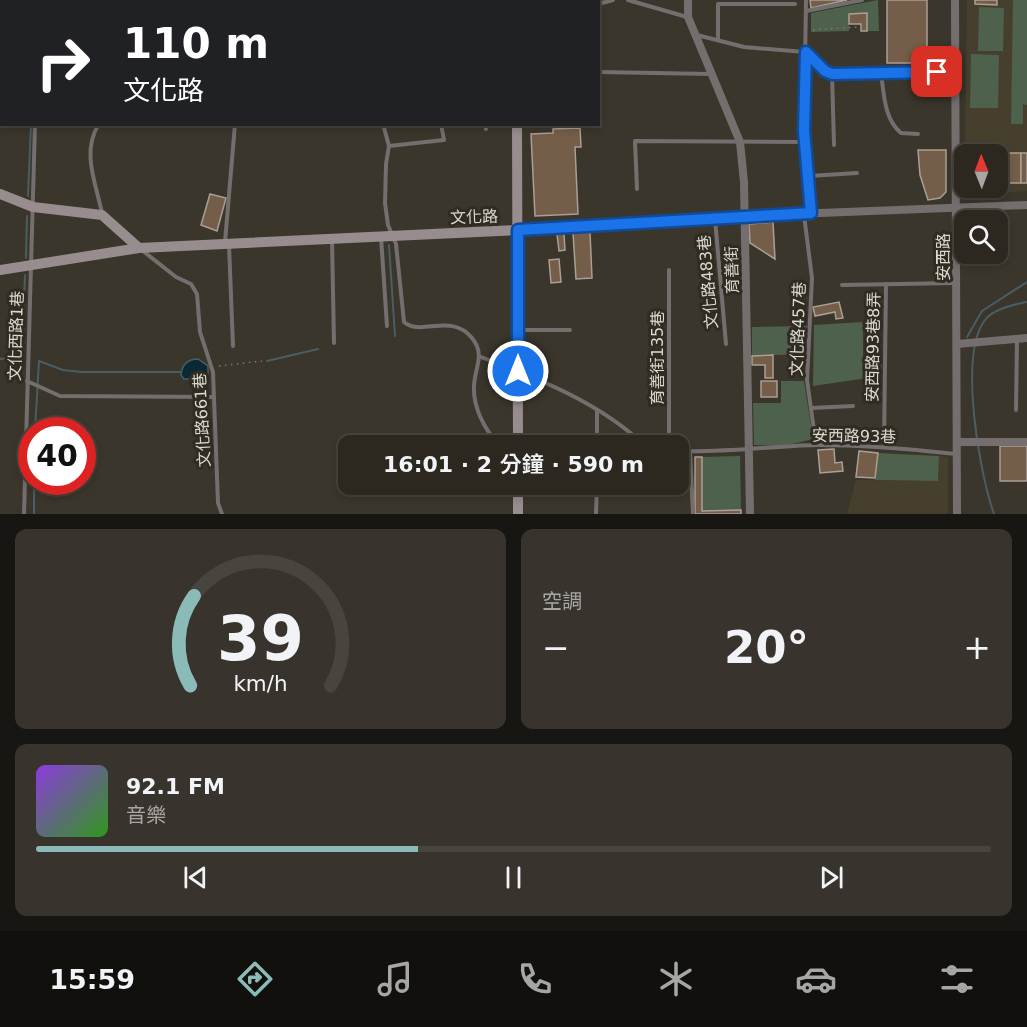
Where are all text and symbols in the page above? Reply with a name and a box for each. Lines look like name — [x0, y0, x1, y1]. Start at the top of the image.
text: 110 m — [123, 19, 269, 68]
icon: right — [24, 24, 102, 102]
pin — [911, 46, 962, 97]
icon: arrive — [920, 55, 953, 88]
text: 文化路 — [123, 75, 204, 106]
north arrow — [954, 144, 1008, 198]
map controls — [954, 144, 1008, 264]
street label: 文化路 — [450, 207, 498, 227]
button: search — [954, 210, 1008, 264]
street label: 安西路 — [934, 233, 953, 281]
street label: 文化路483巷 — [694, 234, 722, 330]
street label: 育善街 — [722, 246, 742, 294]
street label: 文化路457巷 — [787, 281, 809, 377]
street label: 文化西路1巷 — [5, 291, 27, 381]
street label: 安西路93巷8弄 — [863, 292, 883, 402]
street label: 育善街135巷 — [648, 311, 667, 405]
position arrow — [486, 339, 550, 403]
street label: 文化路661巷 — [190, 372, 214, 468]
speed limit sign: 40 — [18, 417, 96, 495]
street label: 安西路93巷 — [812, 426, 896, 446]
text: 16:01 · 2 分鐘 · 590 m — [383, 452, 644, 477]
text: 空調 — [542, 589, 582, 613]
text: 39 — [217, 602, 304, 675]
text: 20° — [724, 621, 809, 674]
text: − — [542, 628, 570, 667]
text: + — [963, 628, 991, 667]
text: km/h — [233, 671, 288, 696]
text: 92.1 FM — [126, 774, 225, 799]
text: 音樂 — [126, 803, 166, 827]
icon: previous — [179, 861, 212, 894]
icon: pause — [497, 861, 530, 894]
icon: next — [815, 861, 848, 894]
icon: directions — [234, 958, 276, 1000]
icon: music — [374, 958, 416, 1000]
icon: phone — [514, 958, 556, 1000]
icon: climate — [655, 958, 697, 1000]
icon: car — [795, 958, 837, 1000]
icon: filters — [936, 958, 978, 1000]
text: 15:59 — [49, 964, 135, 995]

